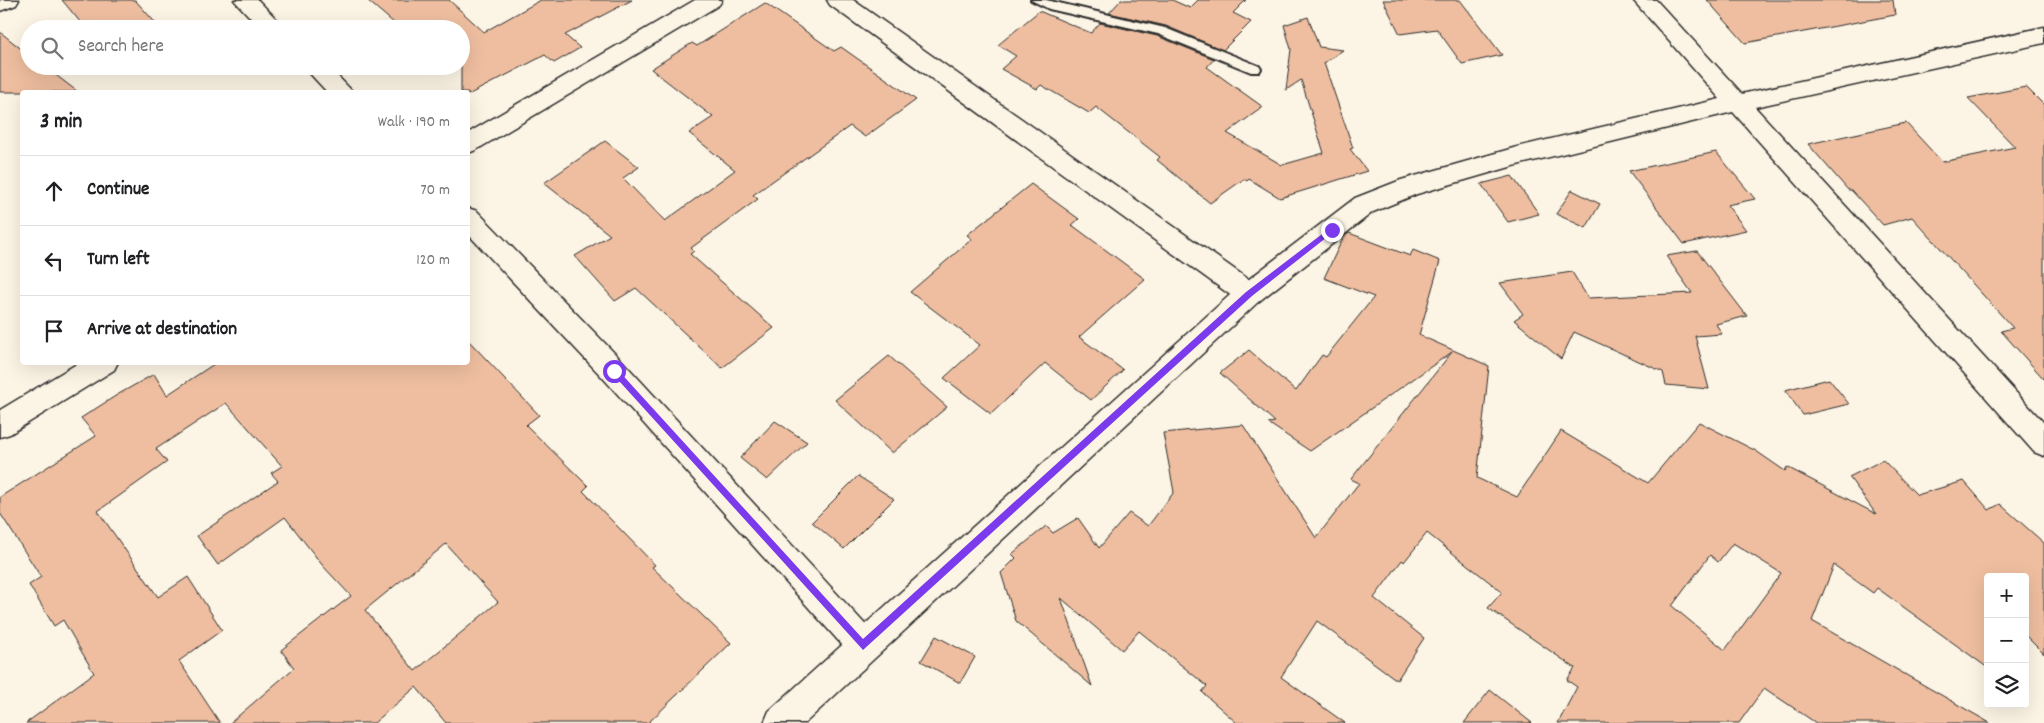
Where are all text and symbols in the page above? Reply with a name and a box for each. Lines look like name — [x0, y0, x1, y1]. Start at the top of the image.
search box — [20, 20, 470, 75]
icon: search — [38, 34, 66, 62]
text: Search here — [78, 34, 164, 61]
text: 3 min — [40, 108, 82, 138]
text: Walk · 190 m — [378, 111, 450, 134]
icon: ahead — [40, 177, 68, 205]
text: Continue — [87, 177, 149, 204]
text: 70 m — [420, 179, 450, 202]
route end — [1321, 219, 1344, 242]
icon: left — [40, 247, 68, 275]
text: Turn left — [87, 247, 150, 274]
text: 120 m — [416, 249, 450, 272]
icon: arrive — [40, 317, 68, 345]
text: Arrive at destination — [87, 317, 237, 344]
route start — [603, 360, 626, 383]
map controls — [1984, 573, 2029, 708]
button: + — [1984, 573, 2029, 618]
button: − — [1984, 618, 2029, 663]
button: layers — [1984, 663, 2029, 708]

